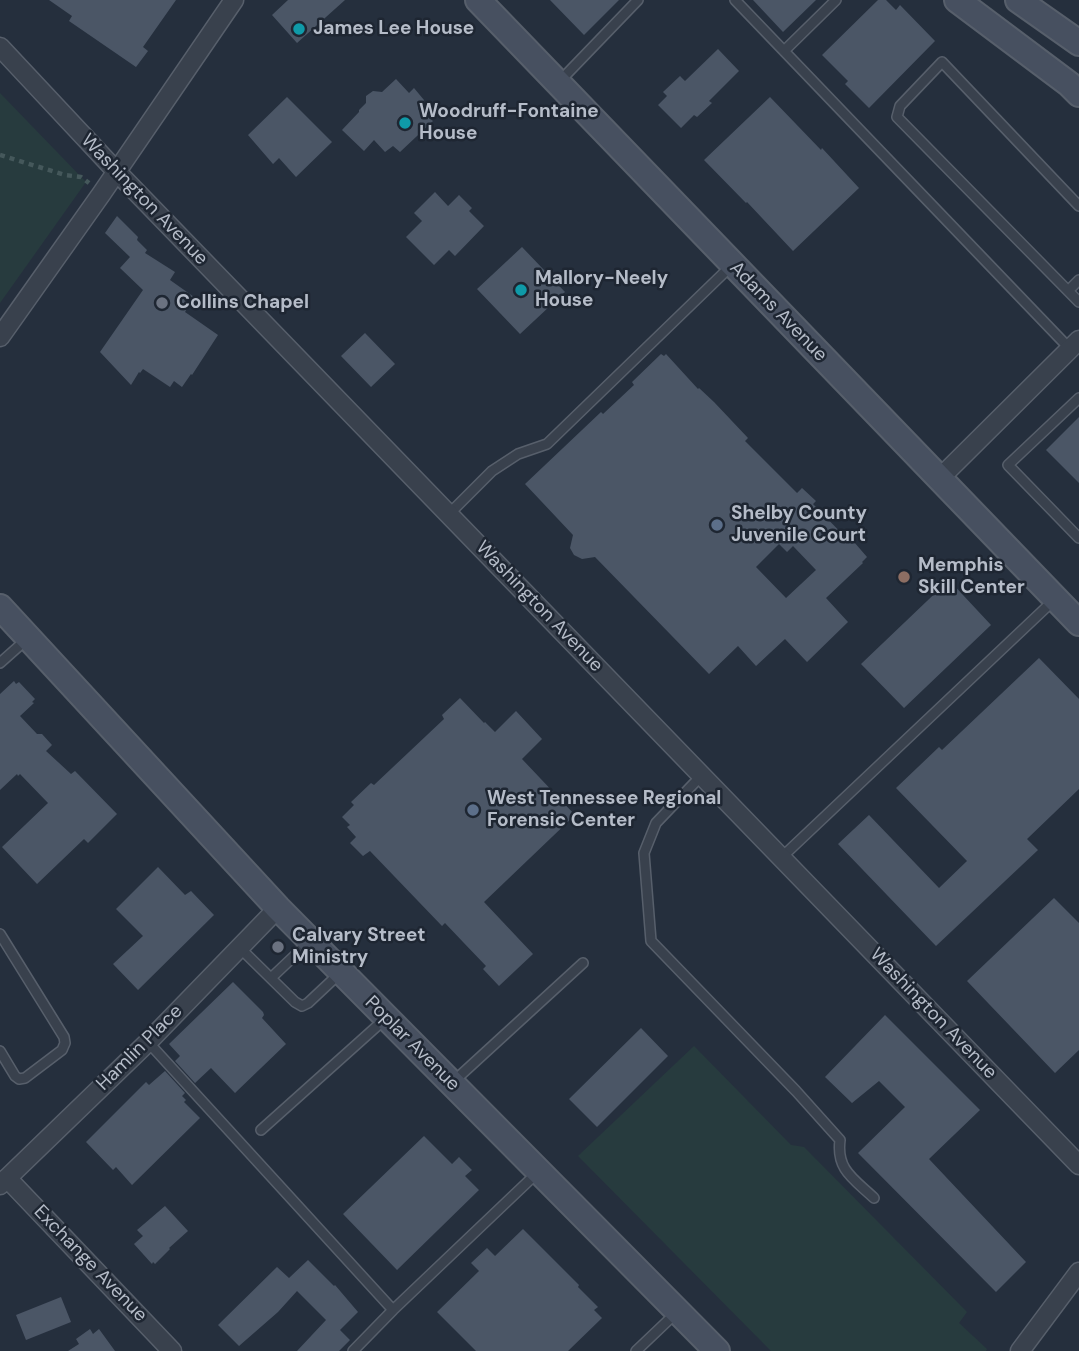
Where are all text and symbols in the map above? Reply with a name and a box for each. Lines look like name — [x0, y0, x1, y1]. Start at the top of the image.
place label: James Lee House — [313, 18, 474, 40]
marker: James Lee House — [291, 21, 307, 37]
place label: Woodruff-Fontaine House — [419, 101, 599, 145]
marker: Woodruff-Fontaine House — [397, 115, 413, 131]
street label: Washington Avenue — [76, 130, 212, 270]
street label: Adams Avenue — [724, 257, 832, 367]
place label: Mallory-Neely House — [535, 268, 668, 312]
marker: Mallory-Neely House — [513, 282, 529, 298]
place label: Collins Chapel — [176, 292, 309, 314]
marker: Collins Chapel — [154, 295, 170, 311]
place label: Shelby County Juvenile Court — [731, 503, 867, 547]
marker: Shelby County Juvenile Court — [709, 517, 725, 533]
street label: Washington Avenue — [471, 537, 607, 677]
place label: Memphis Skill Center — [918, 555, 1025, 599]
marker: Memphis Skill Center — [896, 569, 912, 585]
place label: West Tennessee Regional Forensic Center — [487, 788, 721, 832]
marker: West Tennessee Regional Forensic Center — [465, 802, 481, 818]
place label: Calvary Street Ministry — [292, 925, 426, 969]
marker: Calvary Street Ministry — [270, 939, 286, 955]
street label: Washington Avenue — [865, 944, 1001, 1084]
street label: Poplar Avenue — [360, 992, 464, 1096]
street label: Hamlin Place — [92, 1000, 188, 1096]
street label: Exchange Avenue — [29, 1201, 151, 1327]

